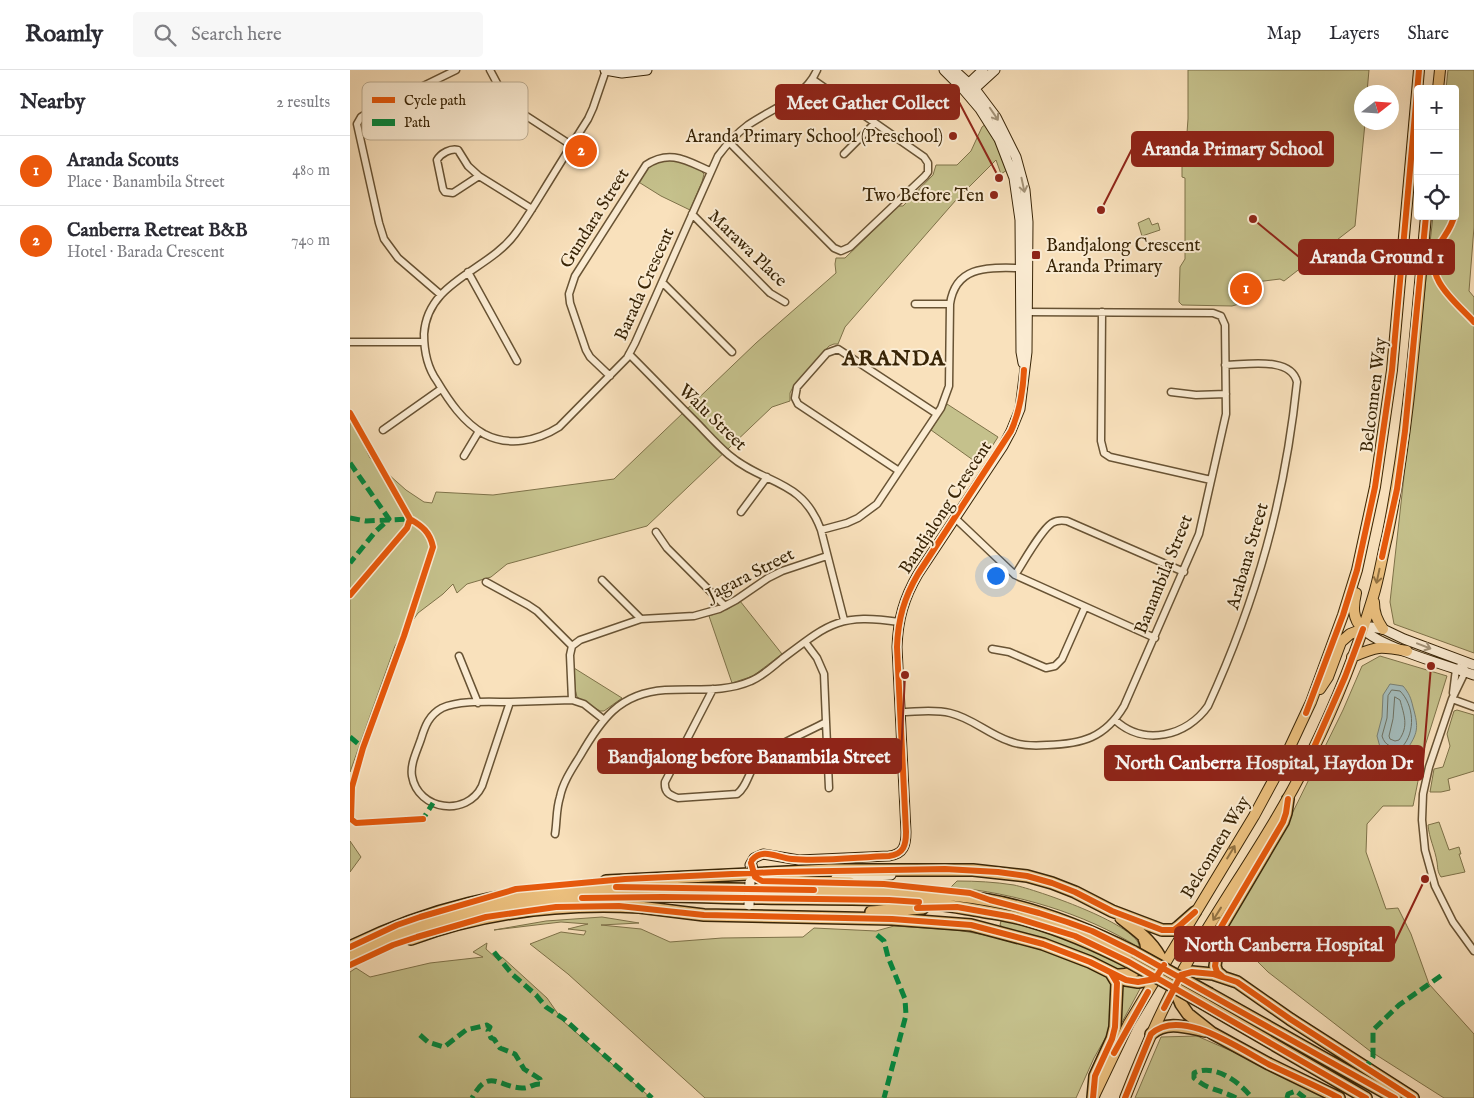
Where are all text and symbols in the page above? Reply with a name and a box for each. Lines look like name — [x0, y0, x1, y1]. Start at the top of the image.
search box — [133, 12, 483, 57]
text: Roamly — [25, 19, 103, 50]
icon: search — [151, 21, 179, 49]
text: Search here — [191, 23, 282, 47]
text: Map — [1267, 23, 1301, 46]
text: Layers — [1329, 23, 1380, 46]
text: Share — [1408, 23, 1449, 46]
legend — [362, 82, 528, 140]
callout: Meet Gather Collect — [776, 85, 959, 119]
north arrow — [1354, 85, 1399, 130]
map controls — [1414, 85, 1459, 220]
button: + — [1414, 85, 1459, 130]
text: Nearby — [20, 89, 85, 116]
text: Cycle path — [404, 92, 466, 110]
text: Meet Gather Collect — [786, 92, 950, 116]
text: 2 results — [276, 93, 330, 113]
one-way arrow — [989, 107, 999, 121]
text: Path — [404, 114, 431, 132]
place label: Aranda Primary School (Preschool) — [685, 126, 943, 149]
marker: Aranda Primary School (Preschool) — [947, 130, 959, 142]
button: − — [1414, 130, 1459, 175]
pin: 2 — [565, 132, 597, 170]
callout: Aranda Primary School — [1132, 132, 1333, 166]
text: Aranda Primary School — [1142, 138, 1324, 162]
text: Aranda Scouts — [67, 149, 179, 173]
text: 1 — [33, 161, 39, 181]
text: 480 m — [292, 161, 330, 181]
street label: Gundara Street — [555, 165, 635, 273]
text: Place · Banambila Street — [67, 173, 225, 193]
button: locate — [1414, 175, 1459, 220]
one-way arrow — [1019, 176, 1029, 192]
place label: Two Before Ten — [863, 185, 984, 208]
marker: Two Before Ten — [988, 189, 1000, 201]
street label: Marawa Place — [702, 206, 791, 293]
text: Canberra Retreat B&B — [67, 219, 248, 243]
street label: Barada Crescent — [610, 225, 680, 345]
text: 2 — [32, 231, 40, 251]
text: 740 m — [291, 231, 330, 251]
place label: Bandjalong Crescent Aranda Primary — [1045, 235, 1200, 279]
callout: Aranda Ground 1 — [1299, 240, 1454, 274]
text: Hotel · Barada Crescent — [67, 243, 224, 263]
text: Aranda Ground 1 — [1309, 246, 1444, 270]
marker: Bandjalong Crescent Aranda Primary — [1030, 249, 1042, 261]
pin: 1 — [1230, 270, 1262, 308]
street label: Belconnen Way — [1356, 336, 1393, 454]
district label: ARANDA — [841, 345, 946, 373]
street label: Walu Street — [673, 380, 751, 456]
street label: Bandjalong Crescent — [895, 437, 998, 579]
street label: Arabana Street — [1222, 500, 1275, 613]
street label: Banambila Street — [1130, 512, 1199, 638]
street label: Jagara Street — [701, 543, 798, 608]
your location — [983, 563, 1009, 589]
one-way arrow — [1373, 568, 1382, 584]
one-way arrow — [1416, 642, 1431, 651]
callout: Bandjalong before Banambila Street — [598, 739, 901, 773]
text: Bandjalong before Banambila Street — [608, 746, 891, 770]
callout: North Canberra Hospital, Haydon Dr — [1105, 746, 1423, 780]
text: North Canberra Hospital, Haydon Dr — [1114, 752, 1414, 776]
street label: Belconnen Way — [1177, 792, 1256, 903]
one-way arrow — [1227, 846, 1237, 860]
one-way arrow — [1211, 906, 1221, 920]
callout: North Canberra Hospital — [1175, 927, 1394, 961]
text: North Canberra Hospital — [1183, 934, 1384, 958]

